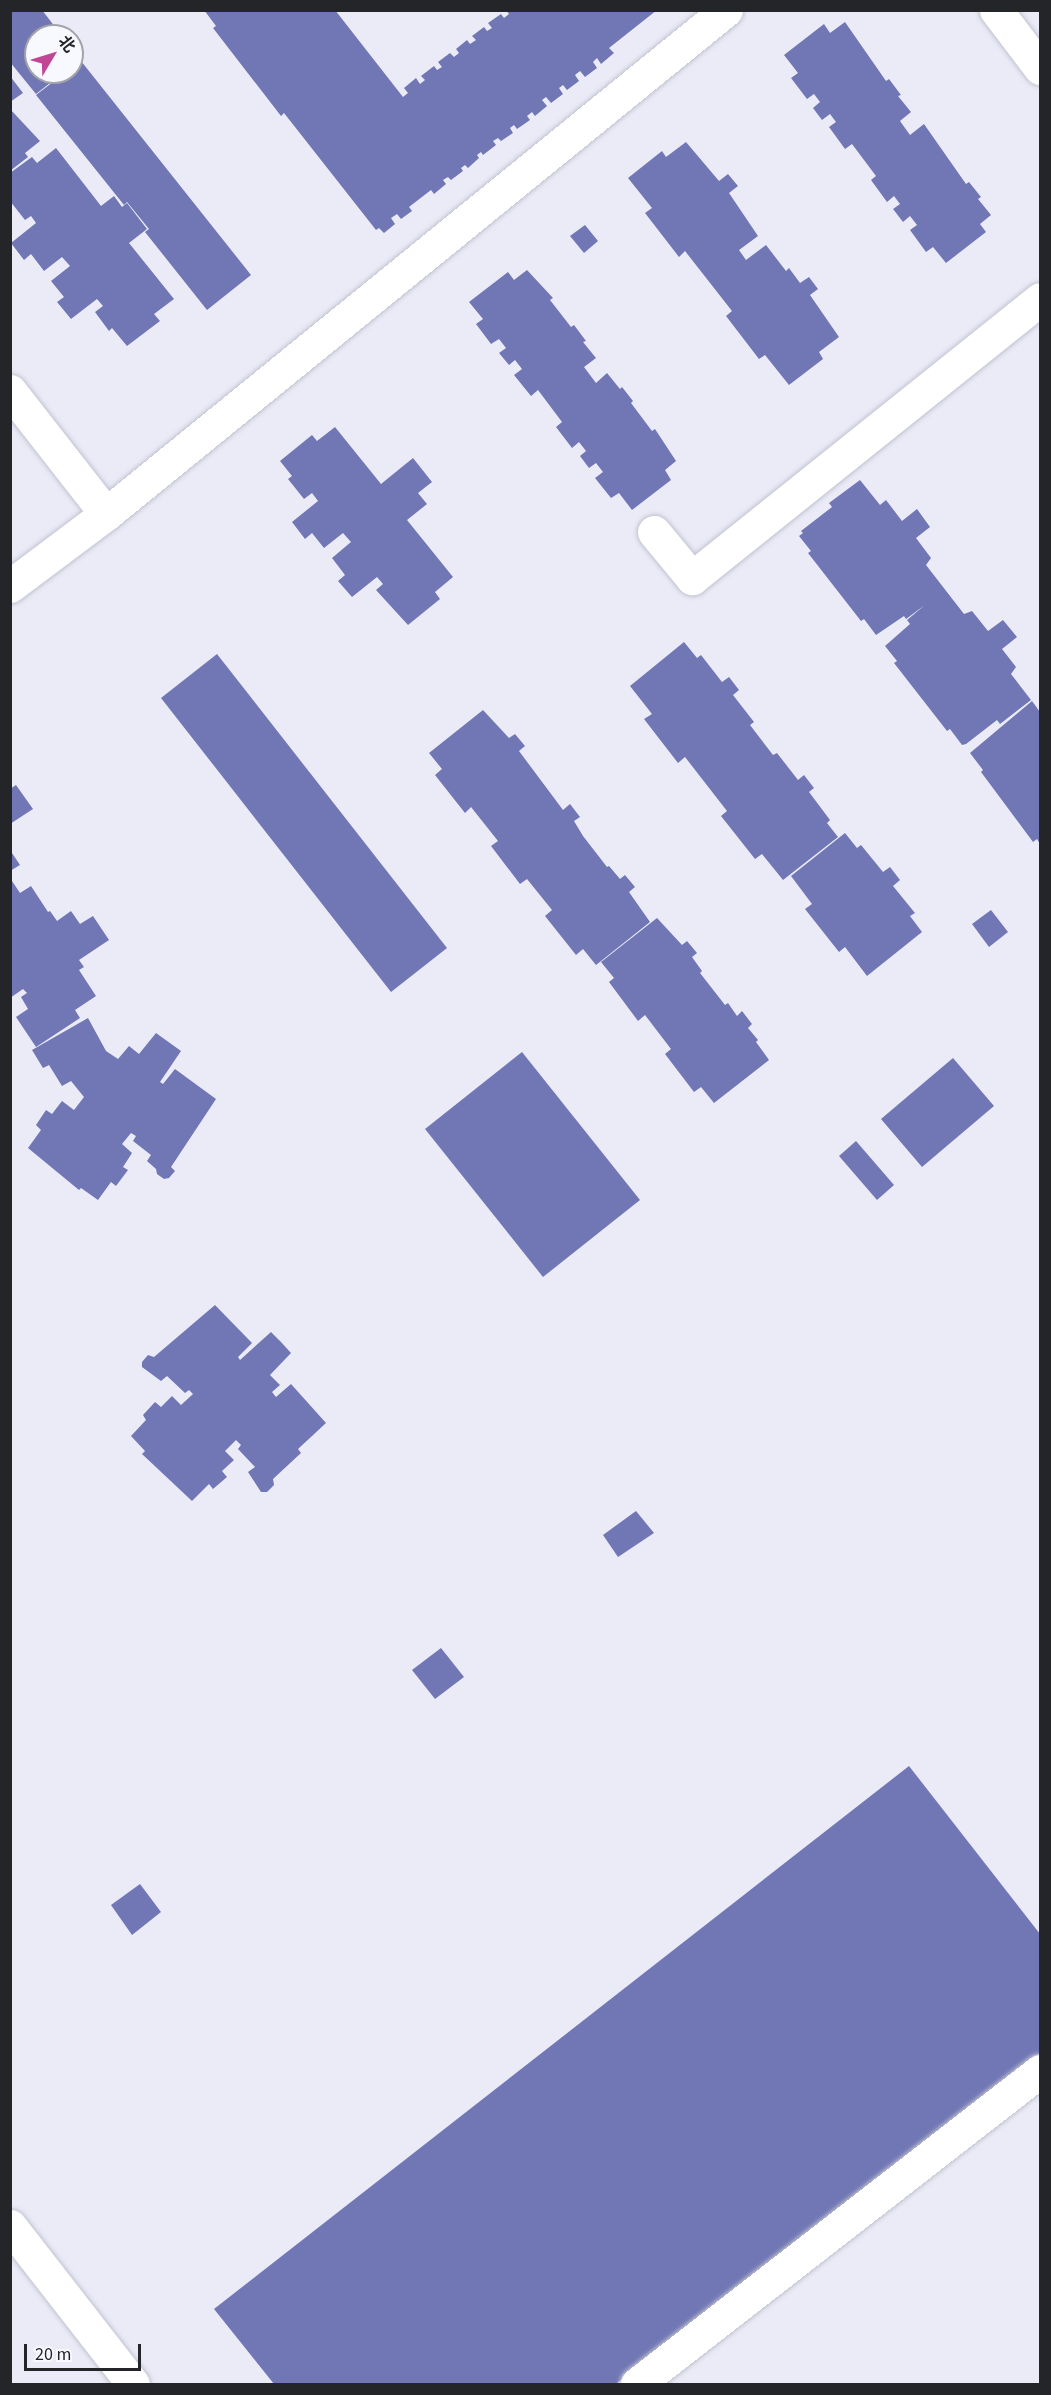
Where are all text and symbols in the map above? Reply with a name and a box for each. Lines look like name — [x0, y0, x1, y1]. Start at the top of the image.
north arrow — [24, 24, 84, 84]
text: 北 — [53, 31, 80, 57]
scale bar — [27, 2332, 144, 2370]
text: 20 m — [35, 2342, 71, 2367]

